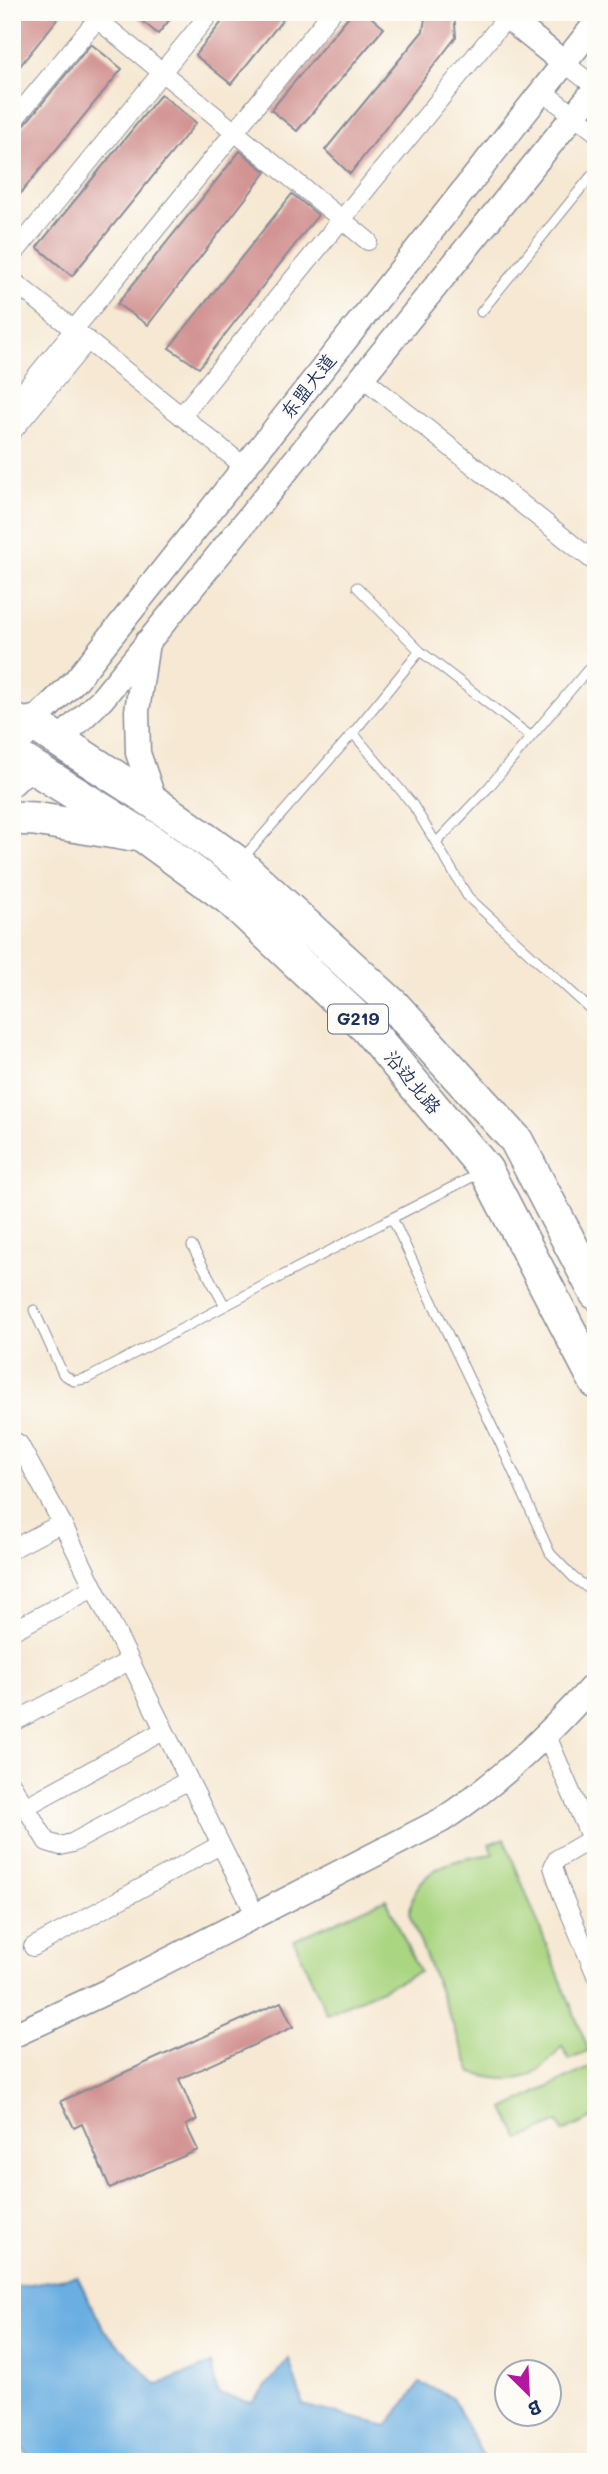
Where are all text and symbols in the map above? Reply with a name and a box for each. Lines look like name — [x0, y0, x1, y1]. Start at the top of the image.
street label: 东盟大道 — [274, 348, 341, 423]
road number: G219 — [328, 1004, 388, 1034]
street label: 沿边北路 — [379, 1045, 447, 1119]
north arrow — [492, 2358, 562, 2428]
text: B — [524, 2395, 546, 2423]

